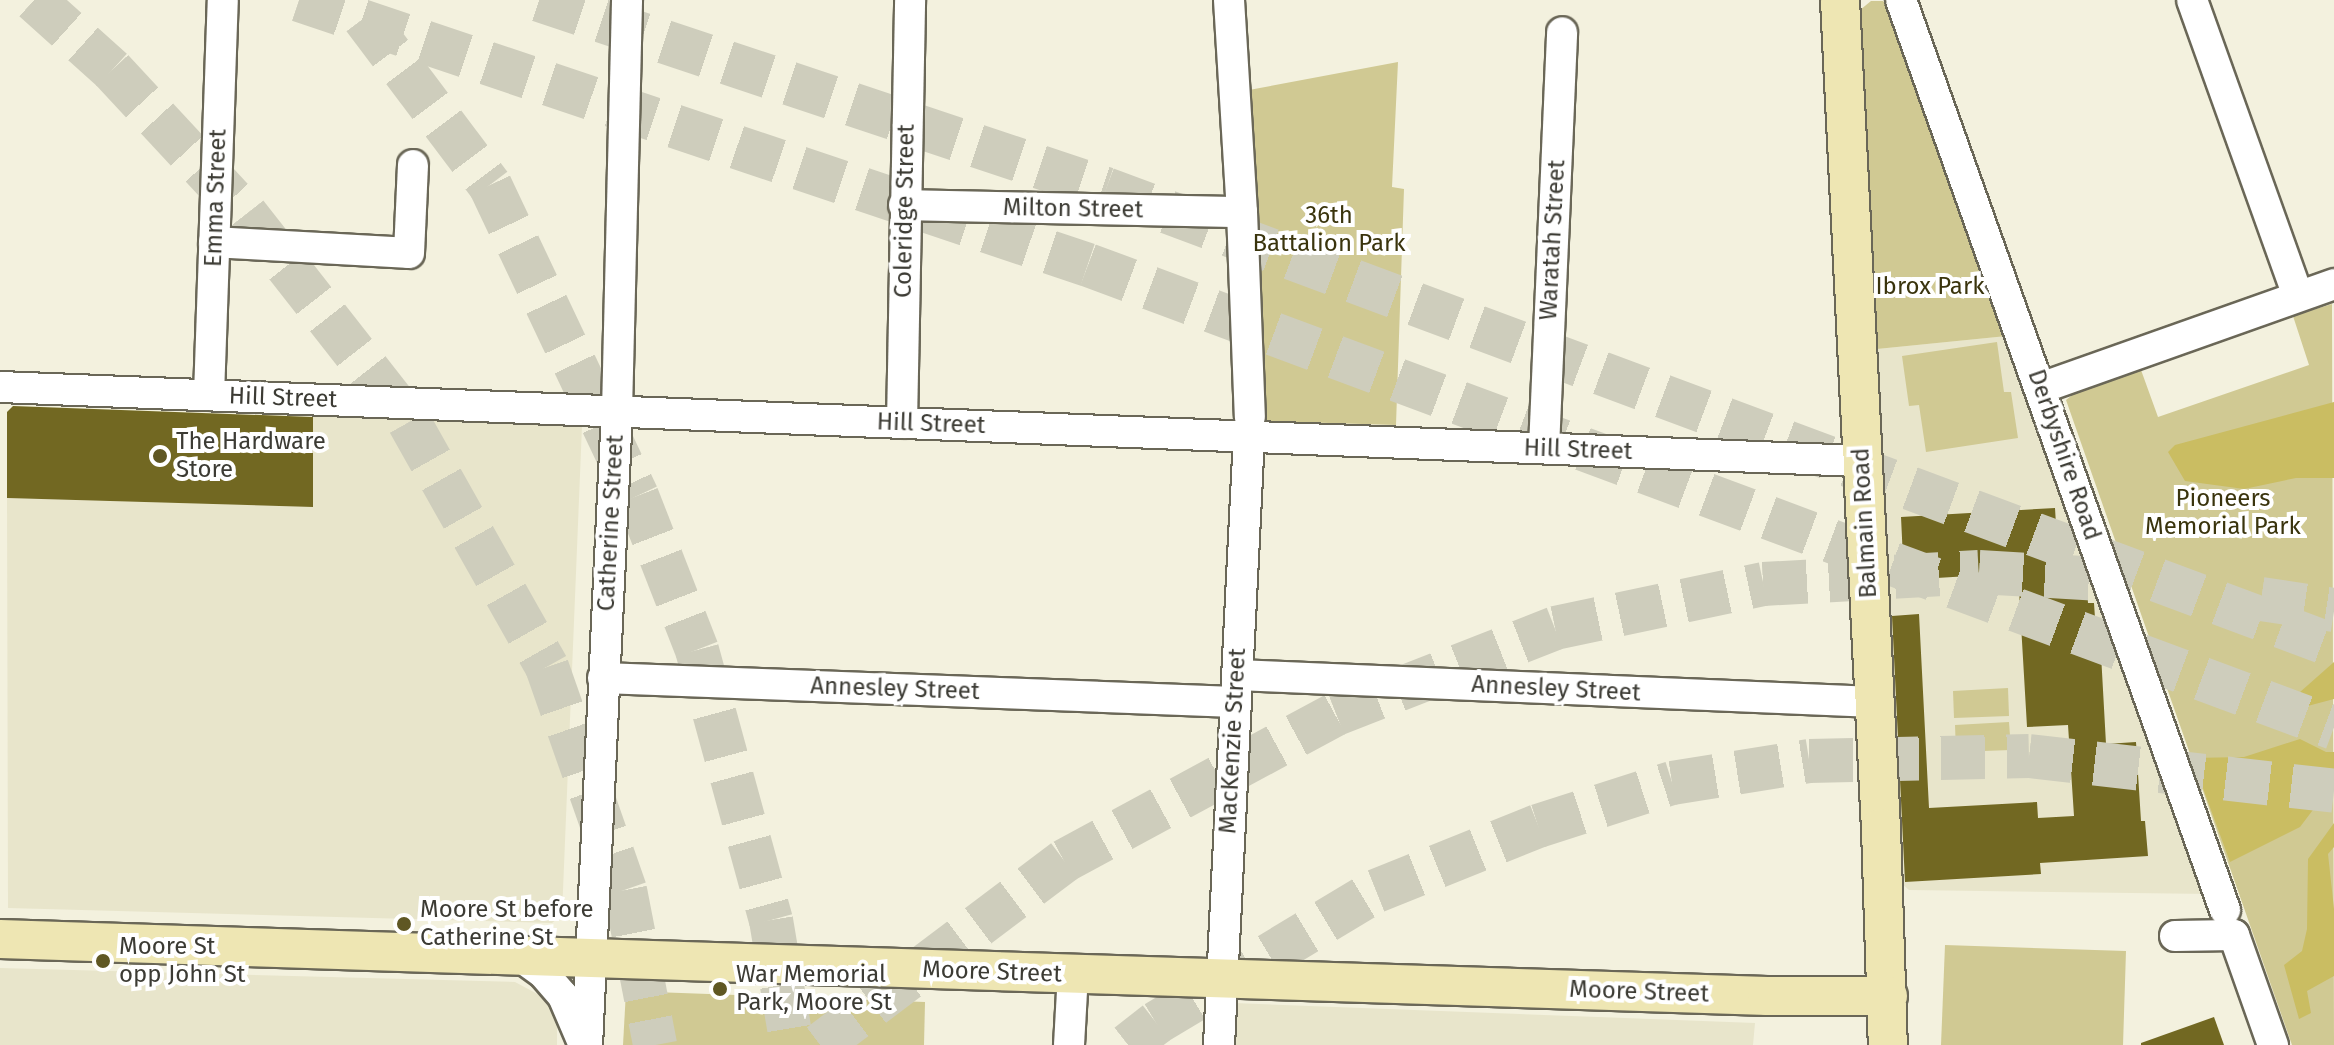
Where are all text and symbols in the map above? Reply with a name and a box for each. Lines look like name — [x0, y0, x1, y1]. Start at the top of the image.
street label: Coleridge Street — [889, 124, 921, 298]
street label: Emma Street — [199, 128, 233, 268]
street label: Waratah Street — [1534, 159, 1572, 321]
street label: Milton Street — [1003, 193, 1143, 225]
park label: 36th Battalion Park — [1252, 202, 1406, 258]
park label: Ibrox Park — [1876, 273, 1984, 301]
street label: Derbyshire Road — [2021, 366, 2107, 544]
street label: Hill Street — [228, 382, 338, 414]
street label: Hill Street — [876, 408, 986, 440]
place label: The Hardware Store — [176, 428, 326, 484]
street label: Catherine Street — [592, 434, 630, 612]
street label: Hill Street — [1523, 434, 1633, 466]
marker: The Hardware Store — [151, 447, 169, 465]
street label: Balmain Road — [1847, 447, 1883, 599]
park label: Pioneers Memorial Park — [2145, 485, 2301, 541]
street label: MacKenzie Street — [1214, 647, 1252, 835]
street label: Annesley Street — [1471, 670, 1641, 708]
street label: Annesley Street — [810, 672, 980, 706]
place label: Moore St before Catherine St — [420, 896, 594, 952]
marker: Moore St before Catherine St — [395, 915, 413, 933]
place label: Moore St opp John St — [119, 933, 245, 989]
marker: Moore St opp John St — [94, 952, 112, 970]
street label: Moore Street — [922, 955, 1062, 989]
place label: War Memorial Park, Moore St — [736, 961, 892, 1017]
street label: Moore Street — [1569, 975, 1709, 1009]
marker: War Memorial Park, Moore St — [711, 980, 729, 998]

